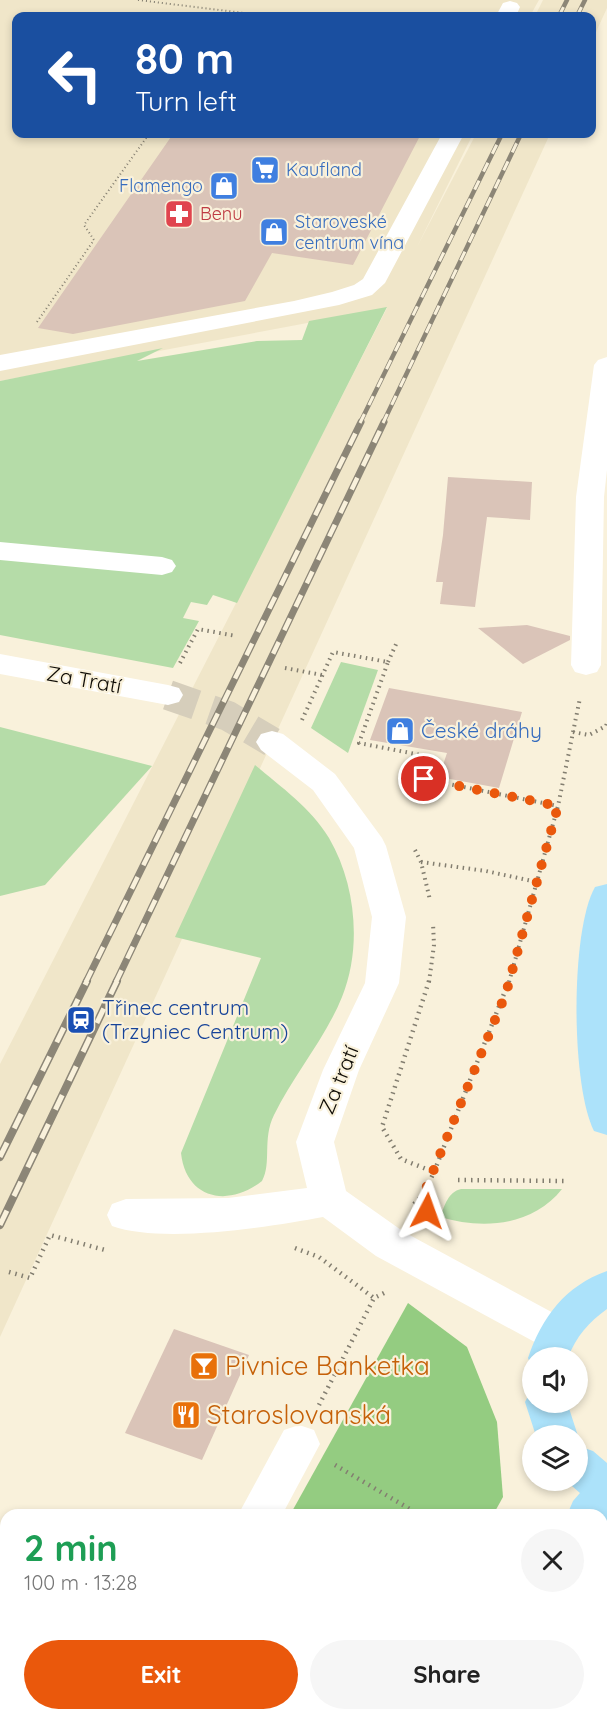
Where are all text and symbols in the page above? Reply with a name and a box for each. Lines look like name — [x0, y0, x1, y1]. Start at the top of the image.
text: 80 m — [135, 32, 234, 85]
icon: left — [36, 36, 114, 114]
text: Turn left — [135, 84, 237, 118]
supermarket icon: Kaufland — [249, 154, 281, 186]
place label: Kaufland — [286, 158, 362, 181]
shop icon: Flamengo — [208, 170, 240, 202]
place label: Flamengo — [119, 174, 203, 197]
pharmacy icon: Benu — [163, 198, 195, 230]
place label: Benu — [200, 202, 243, 225]
place label: Staroveské centrum vína — [295, 210, 404, 254]
shop icon: Staroveské centrum vína — [258, 216, 290, 248]
street label: Za Tratí — [45, 660, 124, 698]
shop icon: České dráhy — [384, 715, 416, 747]
place label: České dráhy — [421, 717, 542, 743]
pin — [398, 753, 449, 804]
icon: arrive — [407, 762, 440, 795]
place label: Třinec centrum (Trzyniec Centrum) — [102, 994, 288, 1044]
station icon: Třinec centrum (Trzyniec Centrum) — [65, 1004, 97, 1036]
street label: Za tratí — [313, 1041, 364, 1118]
position arrow — [395, 1179, 459, 1243]
map controls — [522, 1347, 588, 1491]
button: sound — [522, 1347, 588, 1413]
place label: Pivnice Banketka — [225, 1349, 430, 1382]
bar icon: Pivnice Banketka — [188, 1350, 220, 1382]
place label: Staroslovanská — [207, 1398, 391, 1431]
restaurant icon: Staroslovanská — [170, 1399, 202, 1431]
button: layers — [522, 1425, 588, 1491]
text: 2 min — [24, 1525, 118, 1570]
button: close — [521, 1529, 584, 1592]
text: 100 m · 13:28 — [24, 1570, 137, 1595]
button: Exit — [24, 1640, 298, 1709]
button: Share — [310, 1640, 584, 1709]

